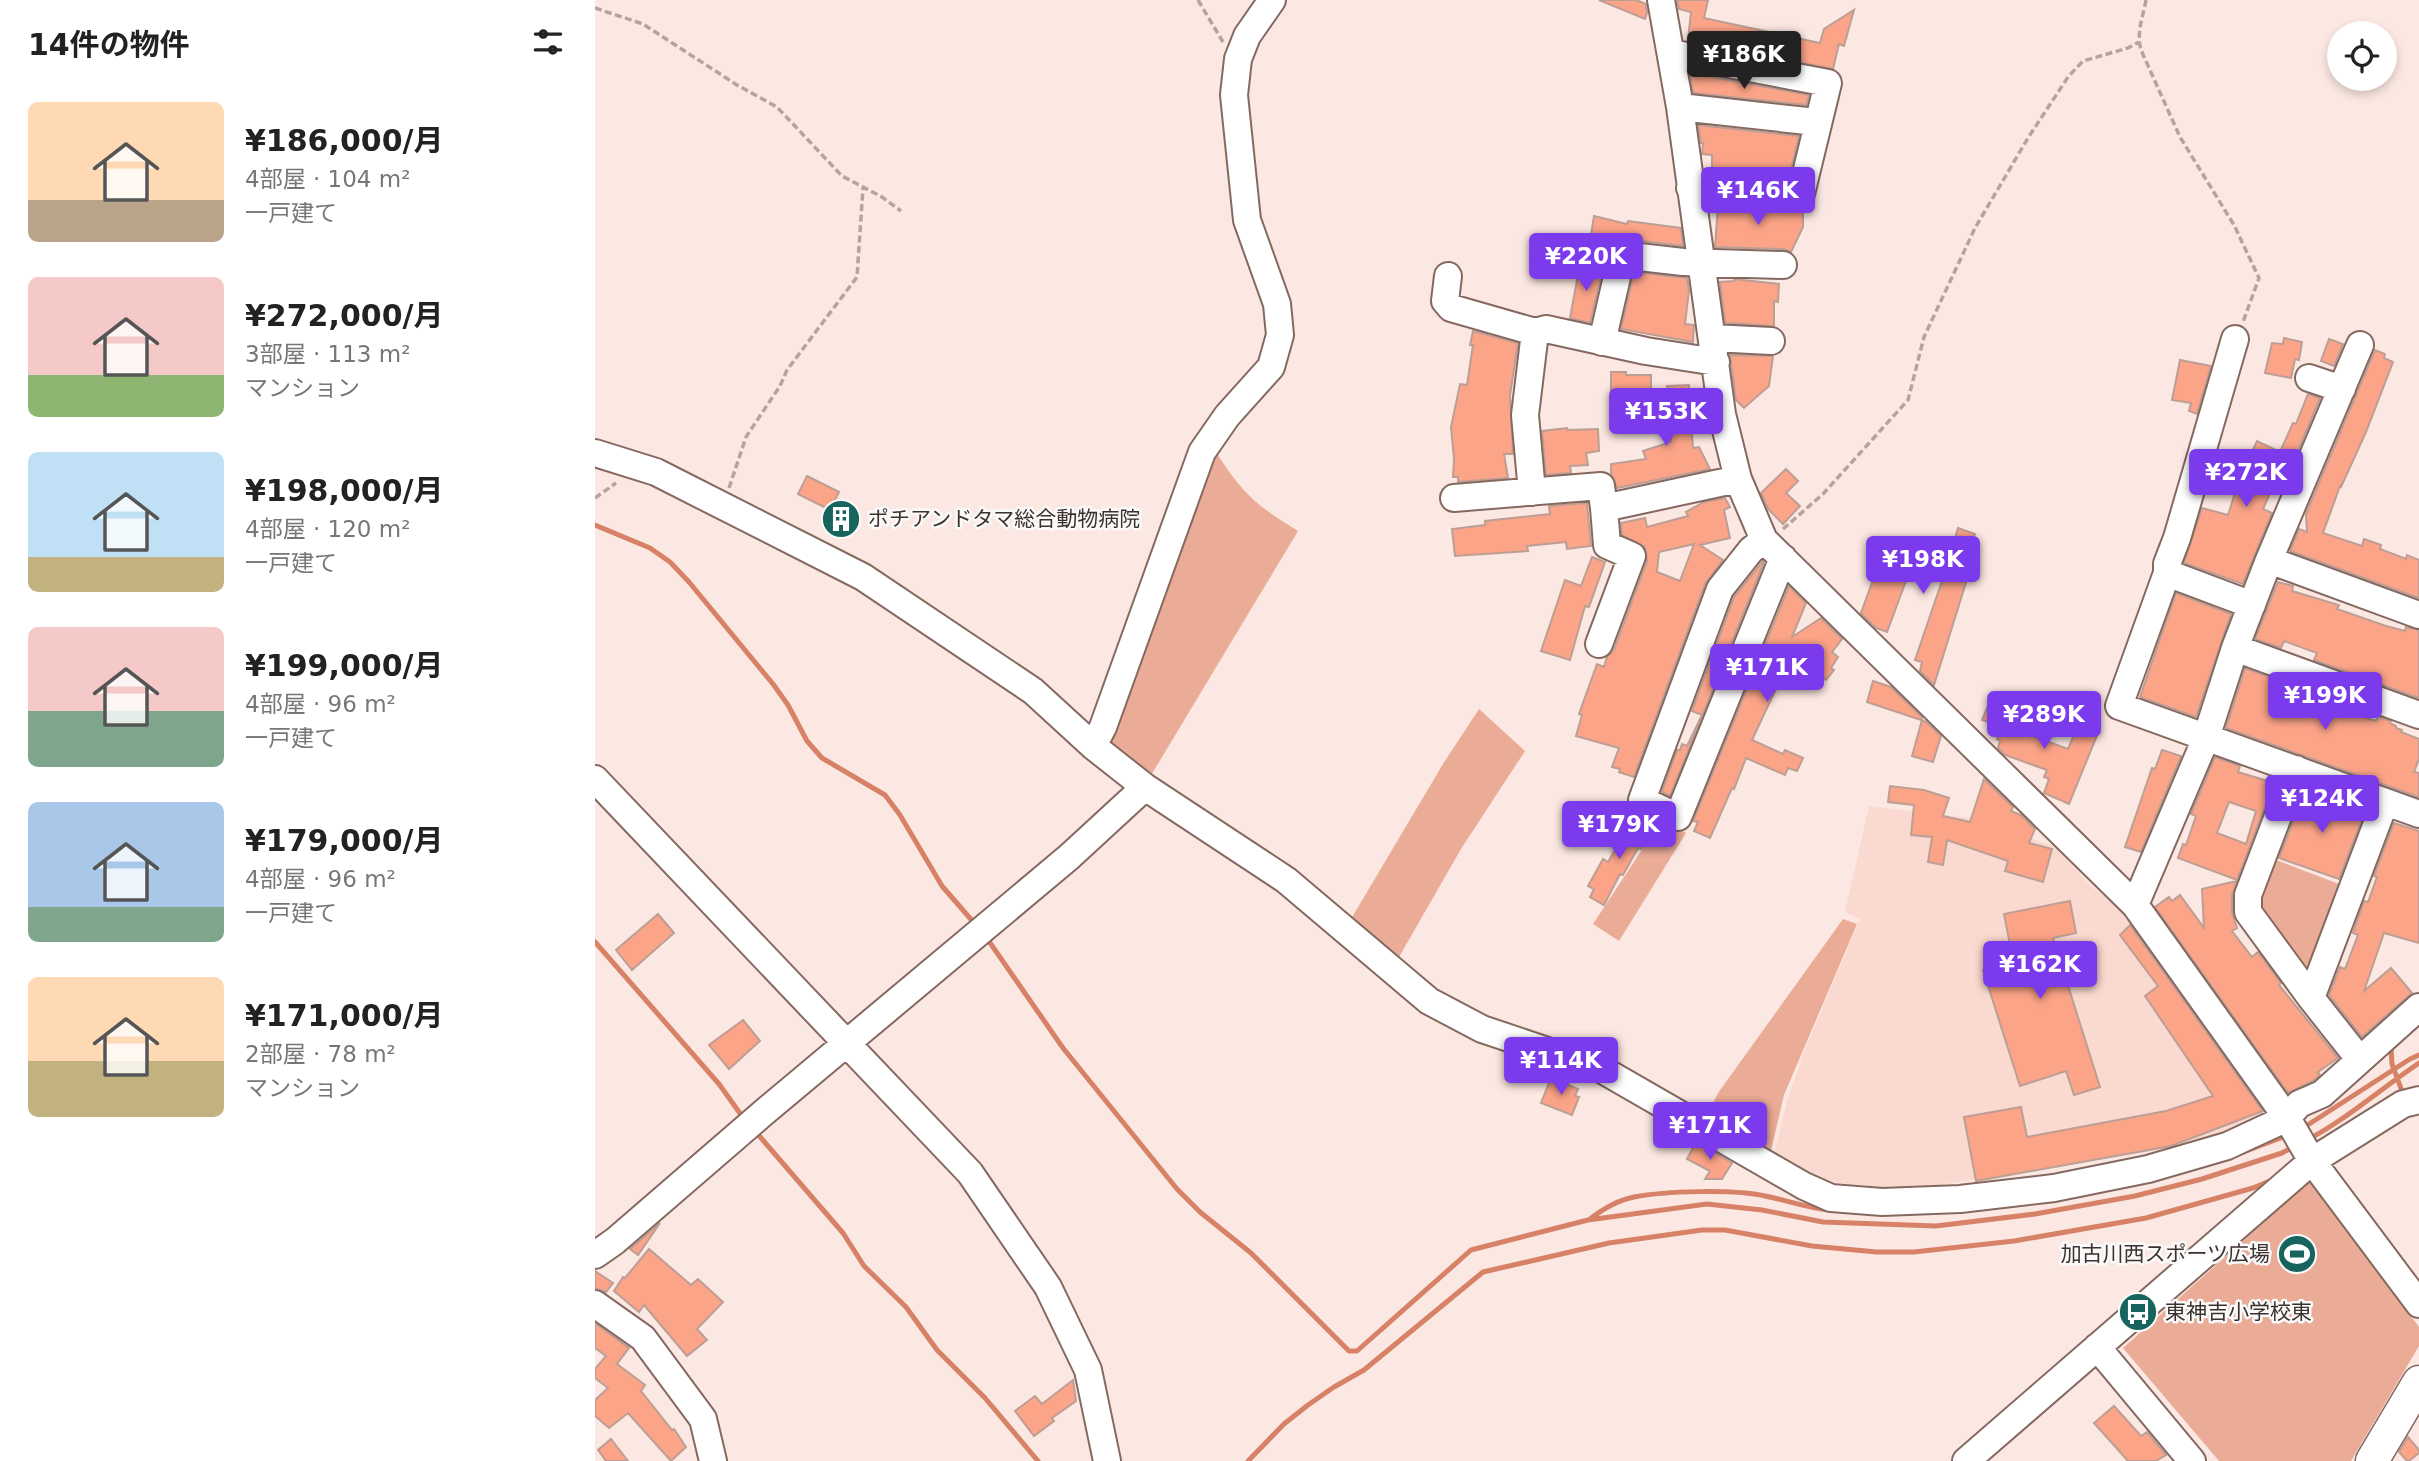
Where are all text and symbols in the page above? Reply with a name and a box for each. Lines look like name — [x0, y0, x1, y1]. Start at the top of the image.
map controls — [2327, 21, 2397, 91]
button: locate — [2327, 21, 2397, 91]
icon: filters — [529, 23, 567, 61]
text: 14件の物件 — [28, 27, 190, 62]
pin: ¥186K — [1695, 32, 1793, 91]
text: ¥186K — [1703, 41, 1785, 67]
text: ¥186,000/月 — [245, 123, 443, 158]
icon: home — [84, 130, 168, 214]
text: 4部屋 · 104 m² — [245, 166, 410, 192]
pin: ¥146K — [1709, 168, 1807, 227]
text: ¥146K — [1717, 177, 1799, 203]
text: 一戸建て — [245, 200, 337, 226]
pin: ¥220K — [1537, 233, 1635, 293]
text: ¥220K — [1545, 243, 1627, 269]
text: ¥272,000/月 — [245, 298, 443, 333]
icon: home — [84, 305, 168, 389]
text: 3部屋 · 113 m² — [245, 341, 410, 367]
text: マンション — [245, 375, 360, 401]
pin: ¥153K — [1617, 388, 1715, 448]
text: ¥153K — [1625, 398, 1707, 424]
pin: ¥272K — [2197, 449, 2295, 509]
text: ¥272K — [2205, 459, 2287, 485]
text: ¥198,000/月 — [245, 473, 443, 508]
icon: home — [84, 480, 168, 564]
building icon: ポチアンドタマ総合動物病院 — [820, 498, 862, 540]
place label: ポチアンドタマ総合動物病院 — [868, 507, 1140, 531]
text: 4部屋 · 120 m² — [245, 516, 410, 542]
pin: ¥198K — [1874, 536, 1972, 596]
text: ¥198K — [1882, 546, 1964, 572]
text: 一戸建て — [245, 550, 337, 576]
pin: ¥171K — [1718, 644, 1816, 704]
text: ¥199,000/月 — [245, 648, 443, 683]
text: ¥171K — [1726, 654, 1808, 680]
icon: home — [84, 655, 168, 739]
pin: ¥199K — [2276, 672, 2374, 732]
text: ¥199K — [2284, 682, 2366, 708]
text: 4部屋 · 96 m² — [245, 691, 396, 717]
pin: ¥289K — [1995, 692, 2093, 751]
text: ¥289K — [2003, 701, 2085, 727]
text: 一戸建て — [245, 725, 337, 751]
pin: ¥124K — [2273, 776, 2371, 835]
text: ¥124K — [2281, 785, 2363, 811]
pin: ¥179K — [1570, 802, 1668, 861]
text: ¥179K — [1578, 811, 1660, 837]
text: ¥179,000/月 — [245, 823, 443, 858]
icon: home — [84, 830, 168, 914]
text: 4部屋 · 96 m² — [245, 866, 396, 892]
text: 一戸建て — [245, 900, 337, 926]
pin: ¥162K — [1991, 942, 2089, 1001]
text: ¥162K — [1999, 951, 2081, 977]
text: ¥171,000/月 — [245, 998, 443, 1033]
icon: home — [84, 1005, 168, 1089]
pin: ¥114K — [1512, 1038, 1610, 1097]
text: 2部屋 · 78 m² — [245, 1041, 396, 1067]
text: ¥114K — [1520, 1047, 1602, 1073]
text: マンション — [245, 1075, 360, 1101]
pin: ¥171K — [1661, 1102, 1759, 1162]
text: ¥171K — [1669, 1112, 1751, 1138]
sports icon: 加古川西スポーツ広場 — [2276, 1233, 2318, 1275]
place label: 加古川西スポーツ広場 — [2060, 1242, 2270, 1266]
bus stop icon: 東神吉小学校東 — [2117, 1291, 2159, 1333]
place label: 東神吉小学校東 — [2165, 1300, 2312, 1324]

